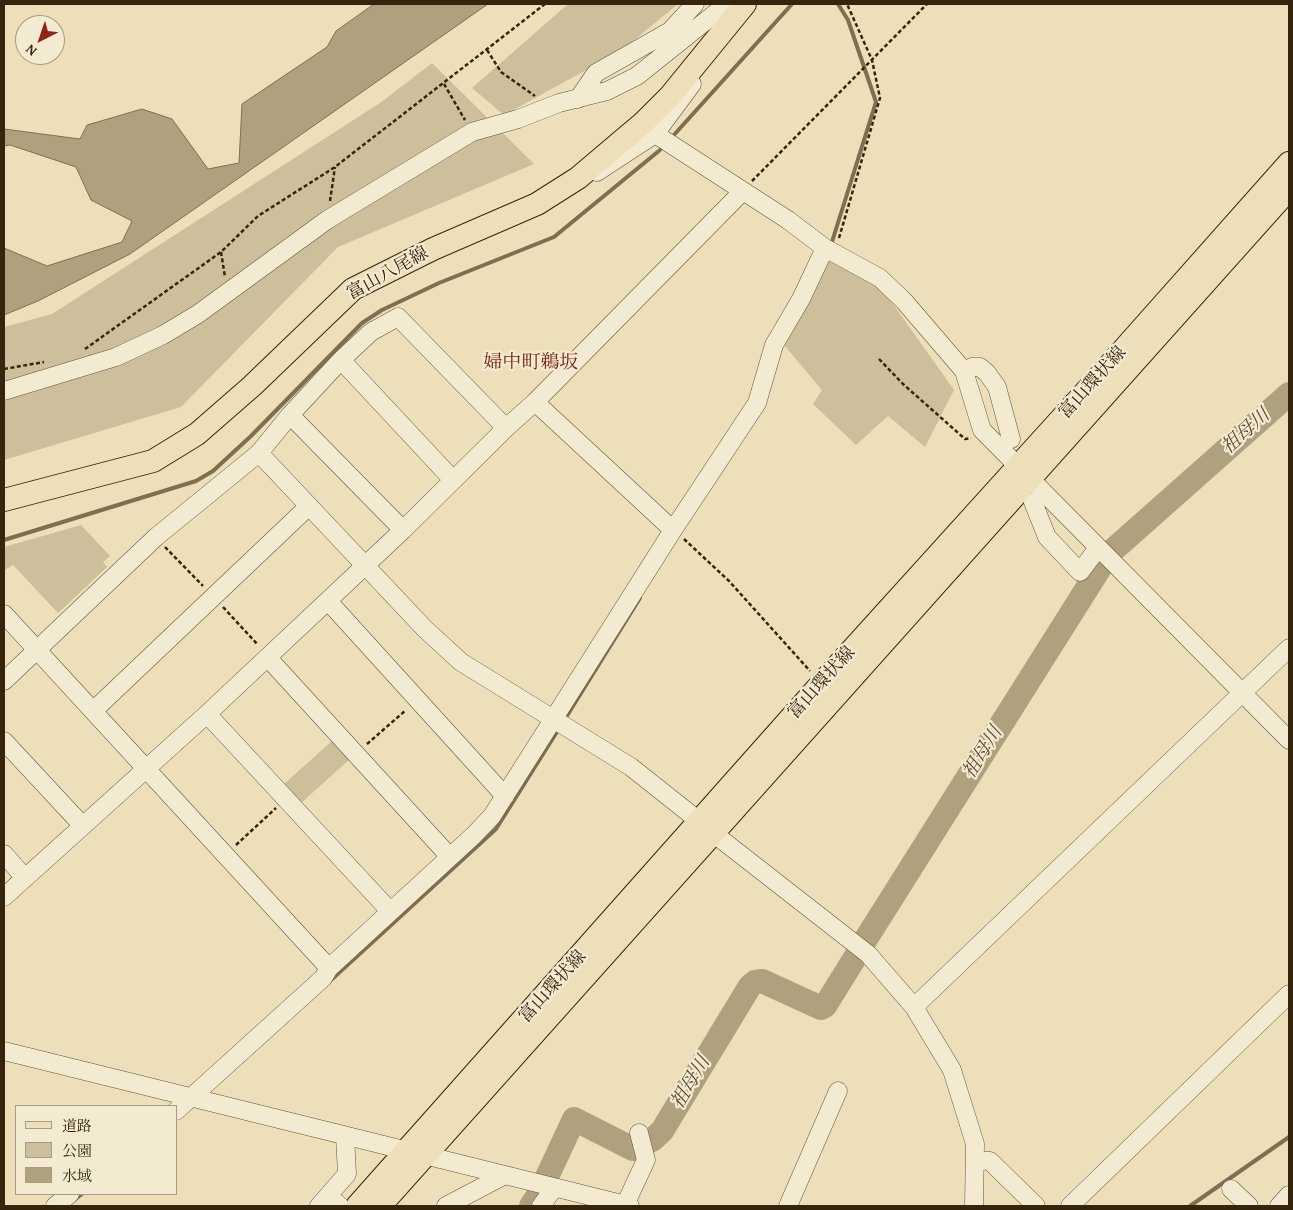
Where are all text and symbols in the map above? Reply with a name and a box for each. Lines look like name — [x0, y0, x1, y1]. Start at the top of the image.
north arrow — [15, 15, 65, 65]
text: N — [21, 40, 41, 61]
street label: 富山八尾線 — [343, 243, 433, 305]
street label: 富山環状線 — [1055, 342, 1131, 424]
district label: 婦中町鵜坂 — [484, 352, 578, 374]
water label: 祖母川 — [1217, 404, 1275, 460]
street label: 富山環状線 — [784, 642, 860, 724]
water label: 祖母川 — [958, 723, 1008, 783]
street label: 富山環状線 — [515, 946, 591, 1028]
water label: 祖母川 — [667, 1053, 715, 1113]
legend — [15, 1105, 178, 1195]
text: 道路 — [62, 1115, 92, 1136]
text: 公園 — [62, 1140, 92, 1161]
text: 水域 — [62, 1165, 92, 1186]

